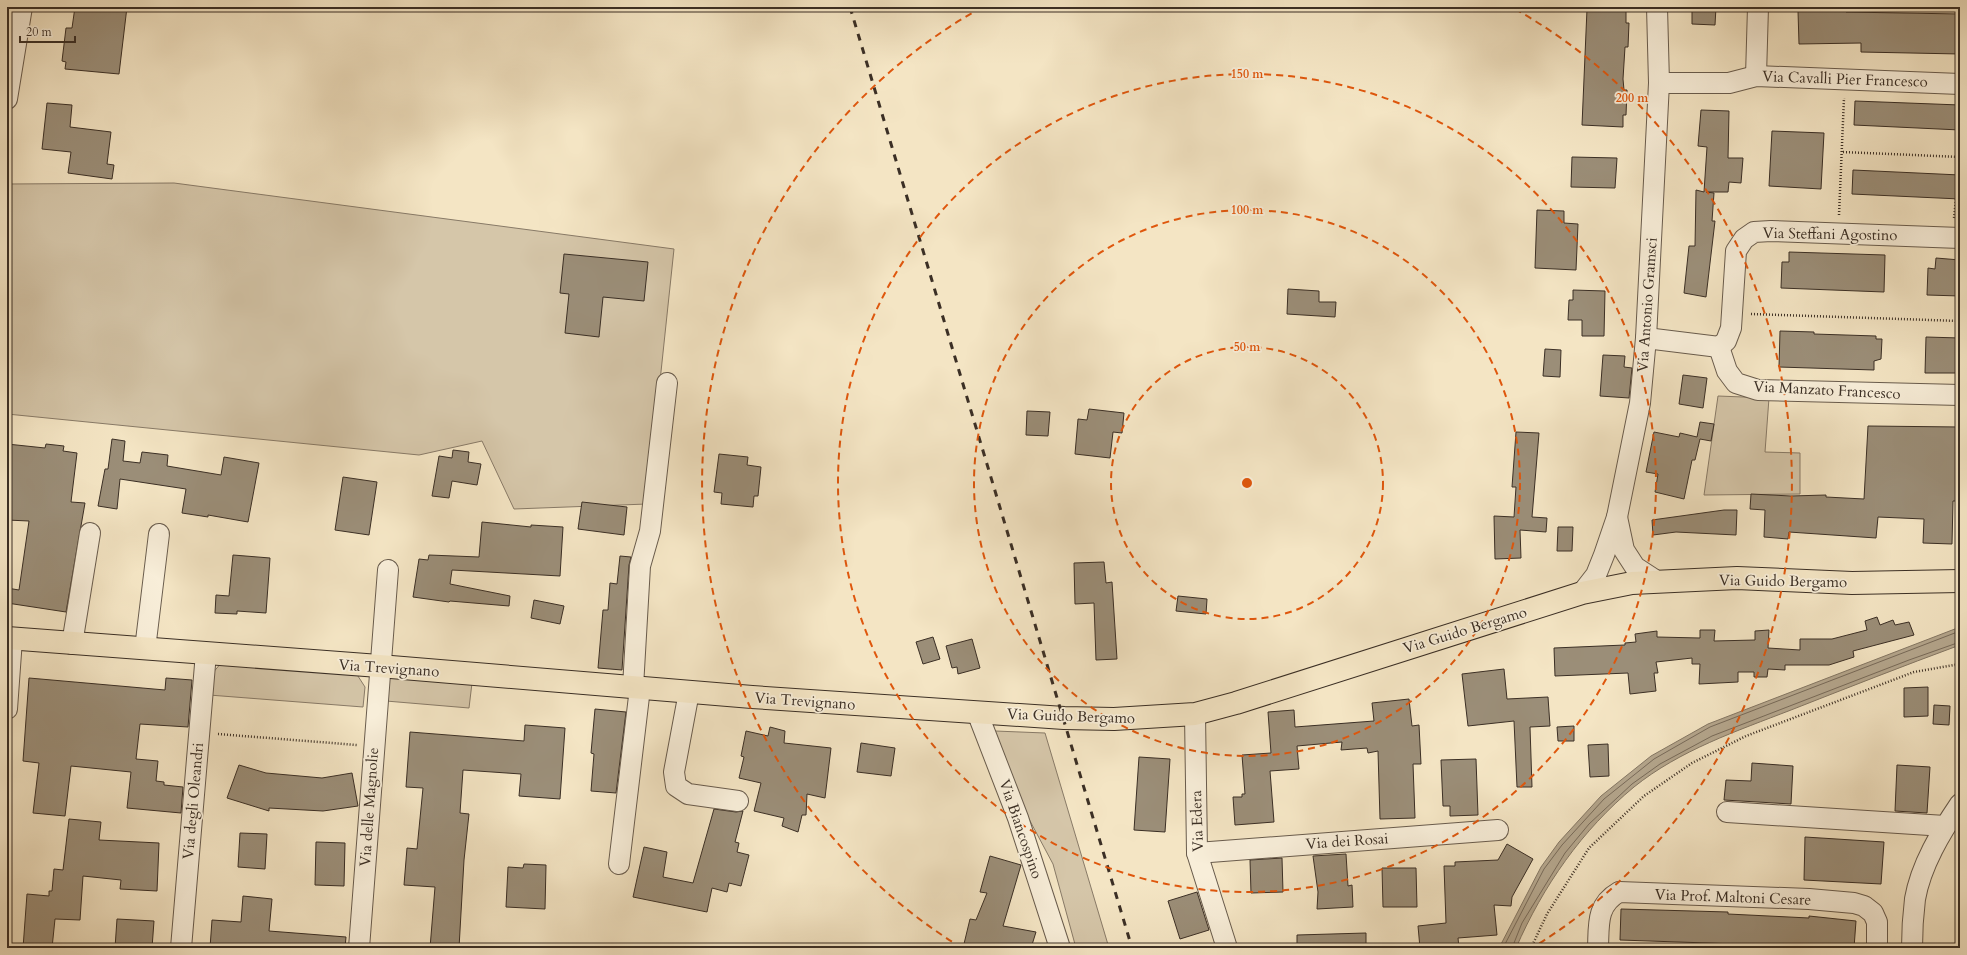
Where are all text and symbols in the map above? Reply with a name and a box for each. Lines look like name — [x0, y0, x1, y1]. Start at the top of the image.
scale bar — [20, 18, 75, 44]
text: 20 m — [26, 24, 53, 40]
text: 150 m — [1231, 66, 1264, 82]
street label: Via Cavalli Pier Francesco — [1762, 66, 1928, 92]
text: 200 m — [1616, 90, 1649, 106]
text: 100 m — [1231, 202, 1264, 218]
street label: Via Steffani Agostino — [1762, 223, 1898, 245]
street label: Via Antonio Gramsci — [1632, 237, 1662, 373]
text: 50 m — [1234, 339, 1261, 355]
street label: Via Manzato Francesco — [1753, 376, 1901, 404]
centre of rings — [1240, 476, 1254, 490]
street label: Via Guido Bergamo — [1719, 570, 1847, 592]
street label: Via Guido Bergamo — [1401, 602, 1529, 658]
street label: Via Trevignano — [338, 655, 440, 681]
street label: Via Trevignano — [754, 688, 856, 714]
street label: Via Guido Bergamo — [1007, 704, 1135, 728]
street label: Via degli Oleandri — [178, 742, 208, 860]
street label: Via delle Magnolie — [355, 747, 383, 867]
street label: Via Biancospino — [995, 777, 1047, 881]
street label: Via Edera — [1186, 789, 1208, 852]
street label: Via dei Rosai — [1305, 828, 1389, 854]
street label: Via Prof. Maltoni Cesare — [1654, 884, 1812, 910]

